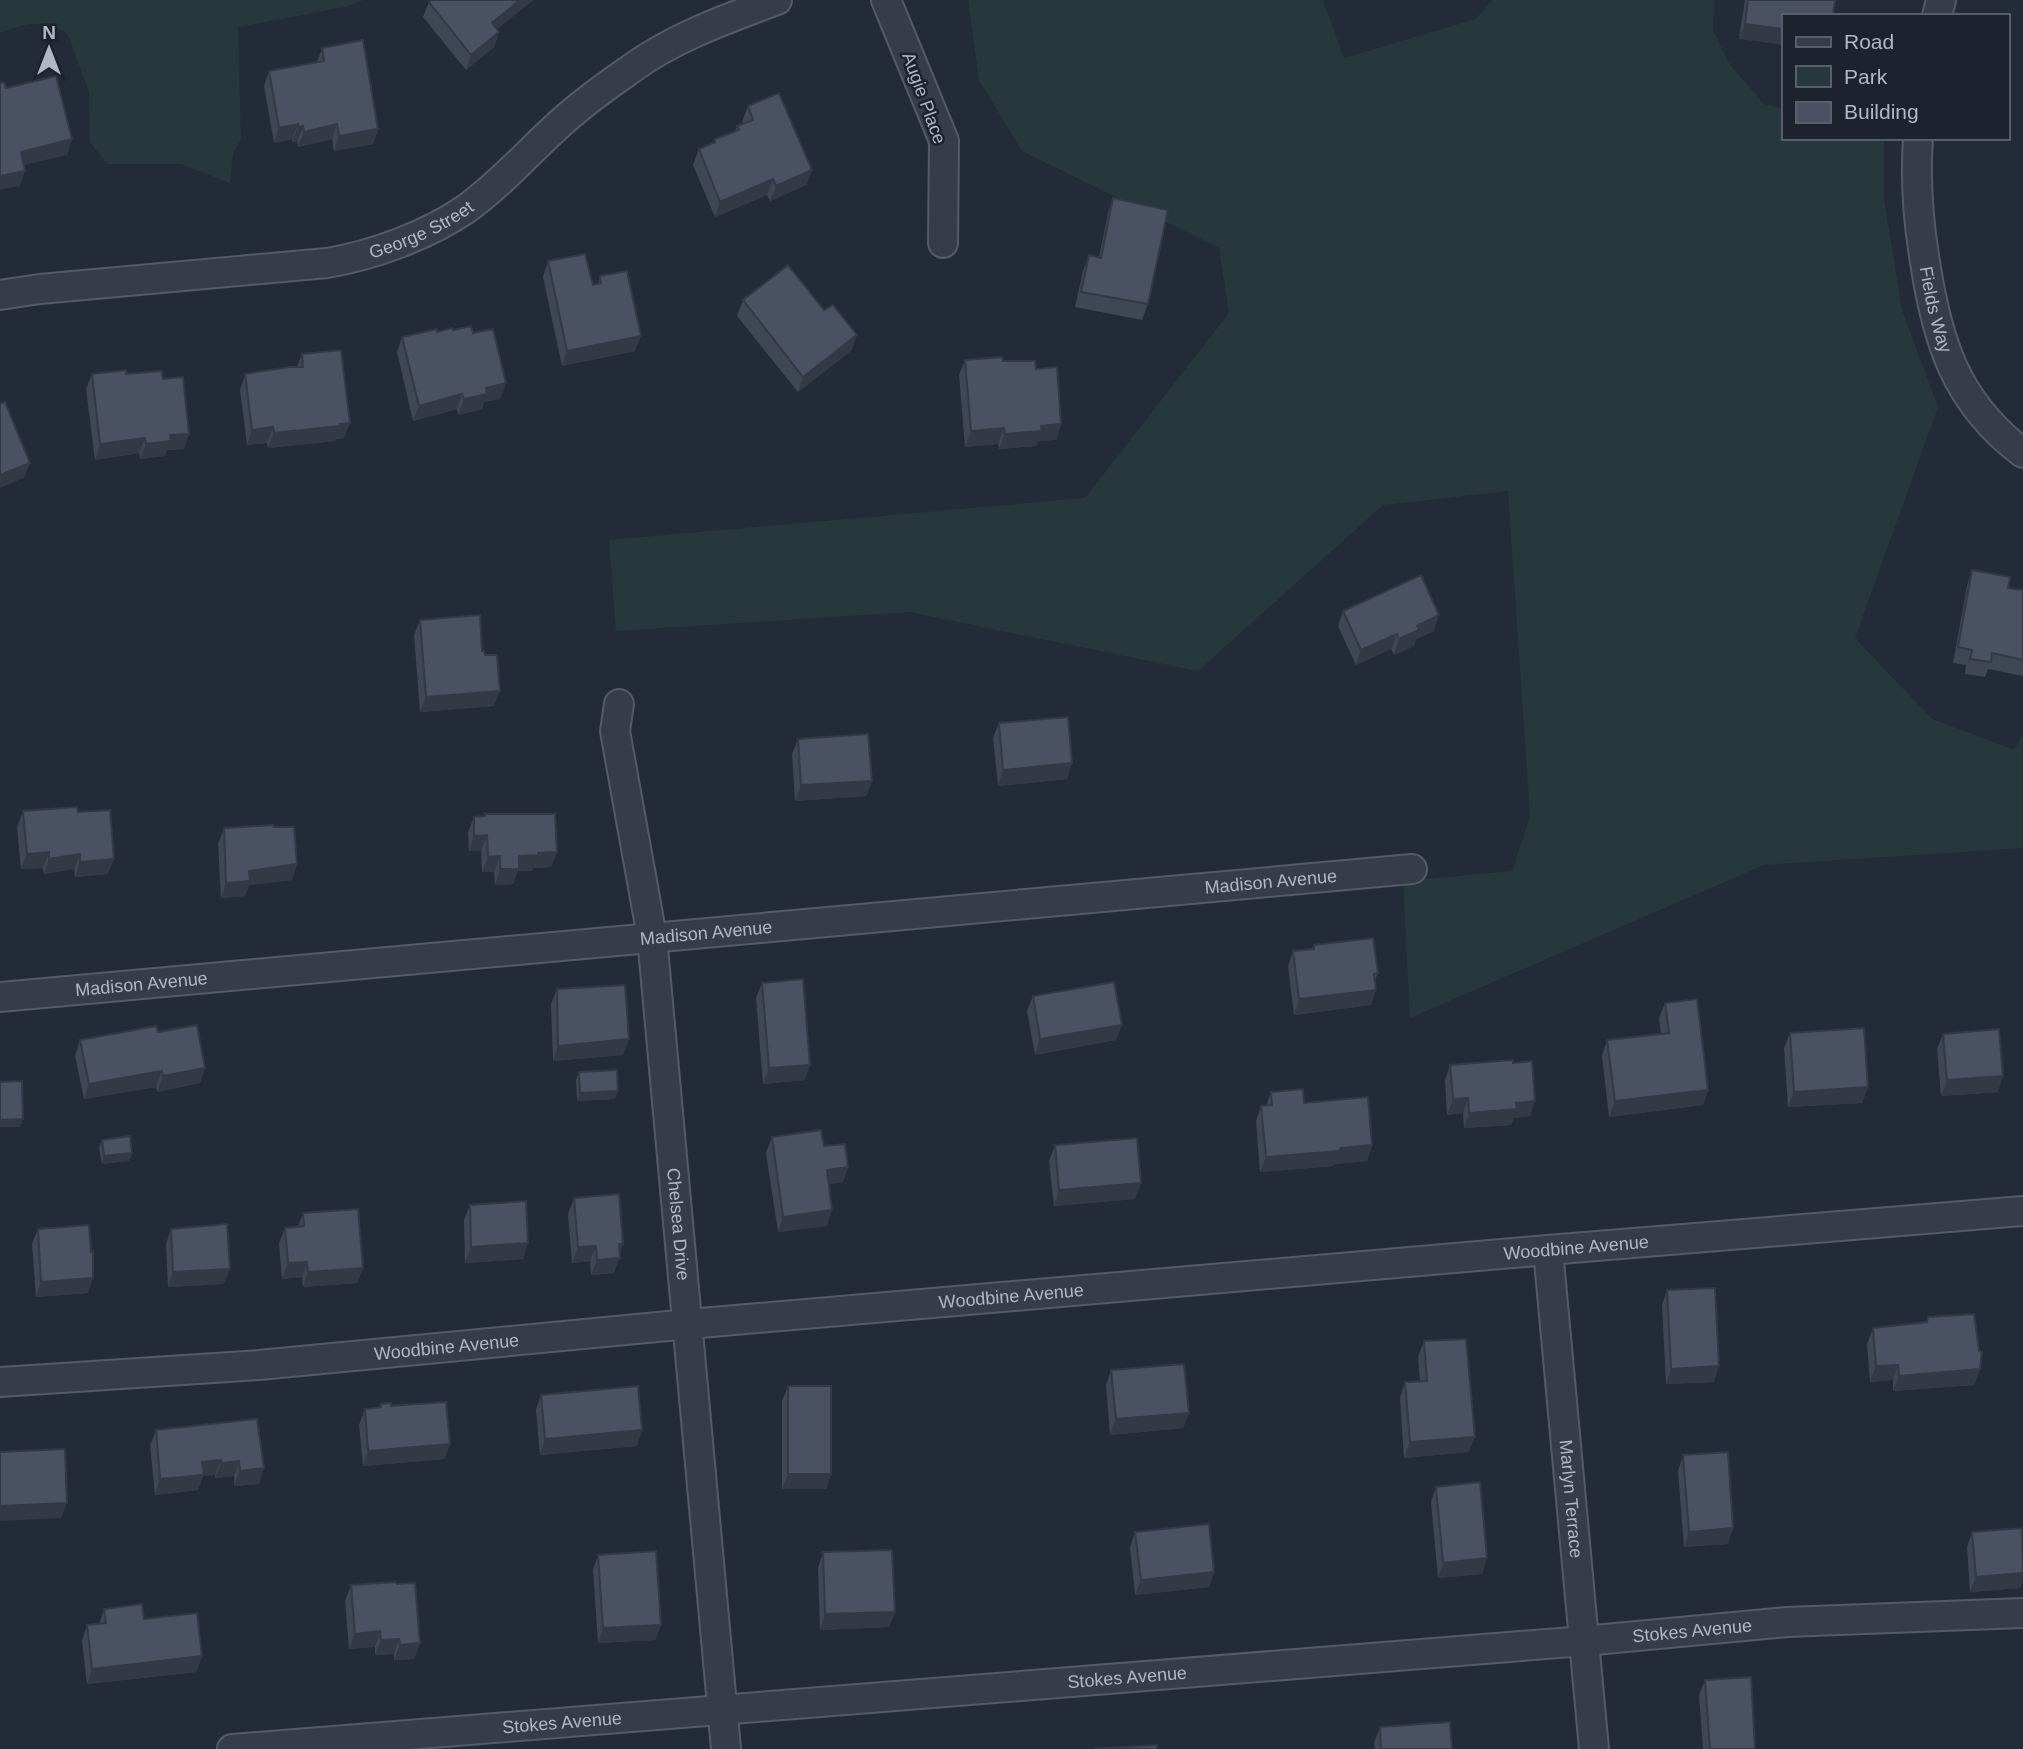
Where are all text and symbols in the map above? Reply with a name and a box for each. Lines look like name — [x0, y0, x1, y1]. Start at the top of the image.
north arrow — [14, 14, 84, 84]
legend — [1782, 14, 2009, 140]
text: N — [42, 22, 56, 43]
text: Road — [1844, 30, 1894, 53]
street label: Augie Place — [898, 49, 950, 147]
text: Park — [1844, 65, 1888, 88]
text: Building — [1844, 100, 1919, 123]
street label: George Street — [367, 197, 477, 263]
street label: Fields Way — [1916, 265, 1956, 355]
street label: Madison Avenue — [1204, 866, 1338, 898]
street label: Madison Avenue — [639, 917, 773, 949]
street label: Madison Avenue — [74, 968, 208, 1000]
street label: Chelsea Drive — [663, 1167, 693, 1281]
street label: Woodbine Avenue — [1503, 1232, 1650, 1264]
street label: Woodbine Avenue — [938, 1280, 1085, 1312]
street label: Woodbine Avenue — [373, 1330, 520, 1364]
street label: Marlyn Terrace — [1556, 1439, 1586, 1559]
street label: Stokes Avenue — [1632, 1615, 1753, 1646]
street label: Stokes Avenue — [1067, 1663, 1188, 1692]
street label: Stokes Avenue — [501, 1708, 622, 1737]

